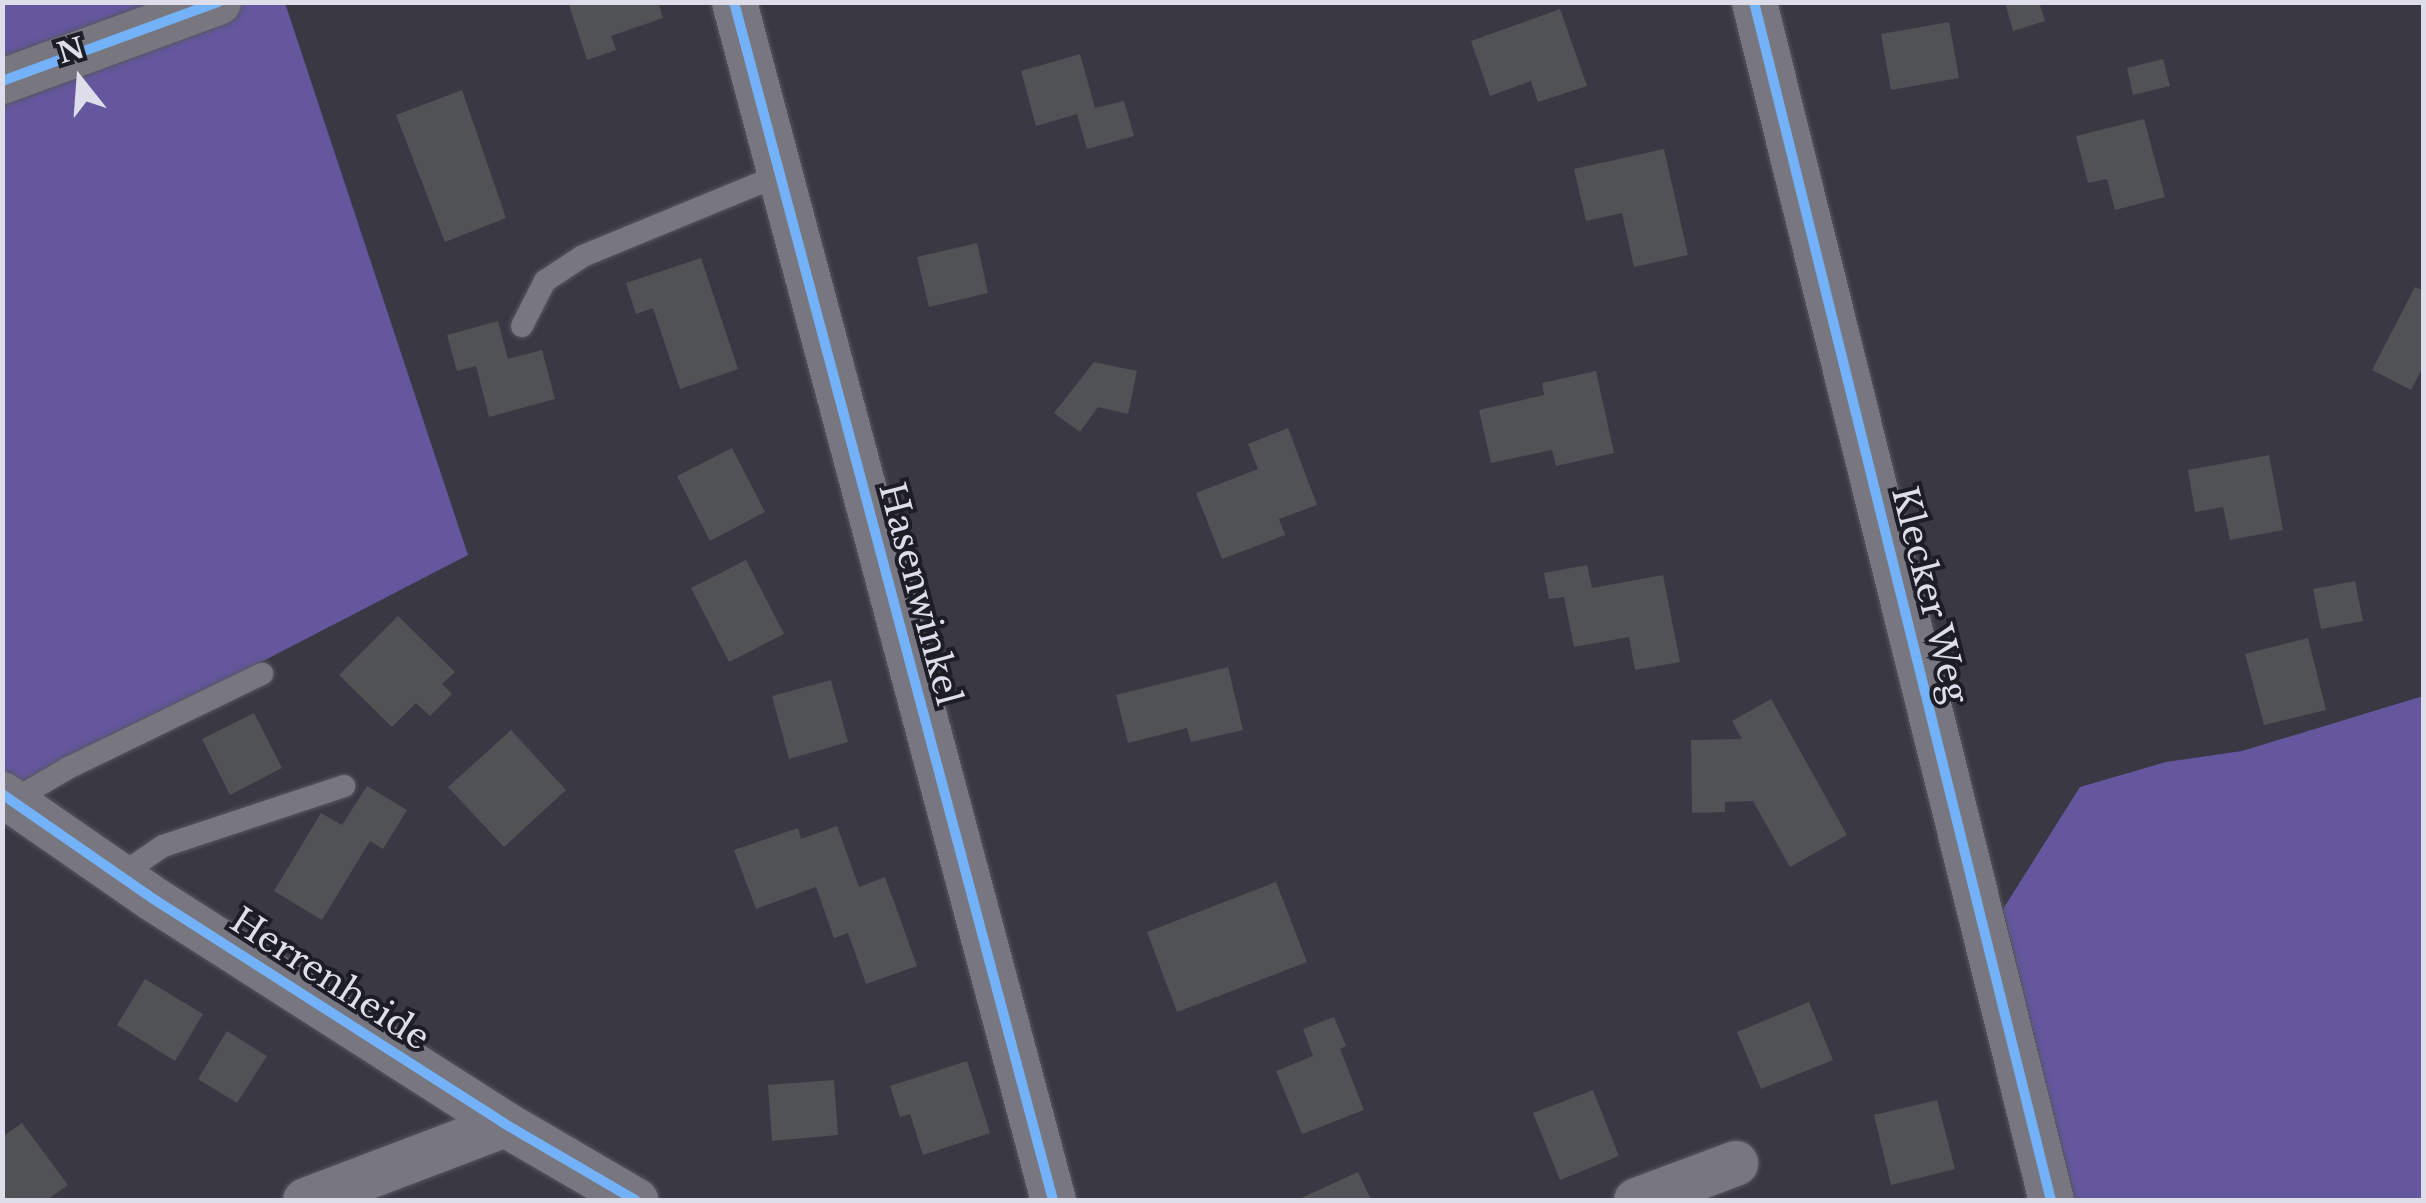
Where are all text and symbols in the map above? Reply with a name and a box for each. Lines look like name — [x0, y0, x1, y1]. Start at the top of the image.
north arrow — [30, 30, 130, 130]
text: N — [53, 30, 89, 71]
street label: Hasenwinkel — [870, 478, 970, 710]
street label: Klecker Weg — [1883, 481, 1977, 709]
street label: Herrenheide — [223, 899, 437, 1059]

